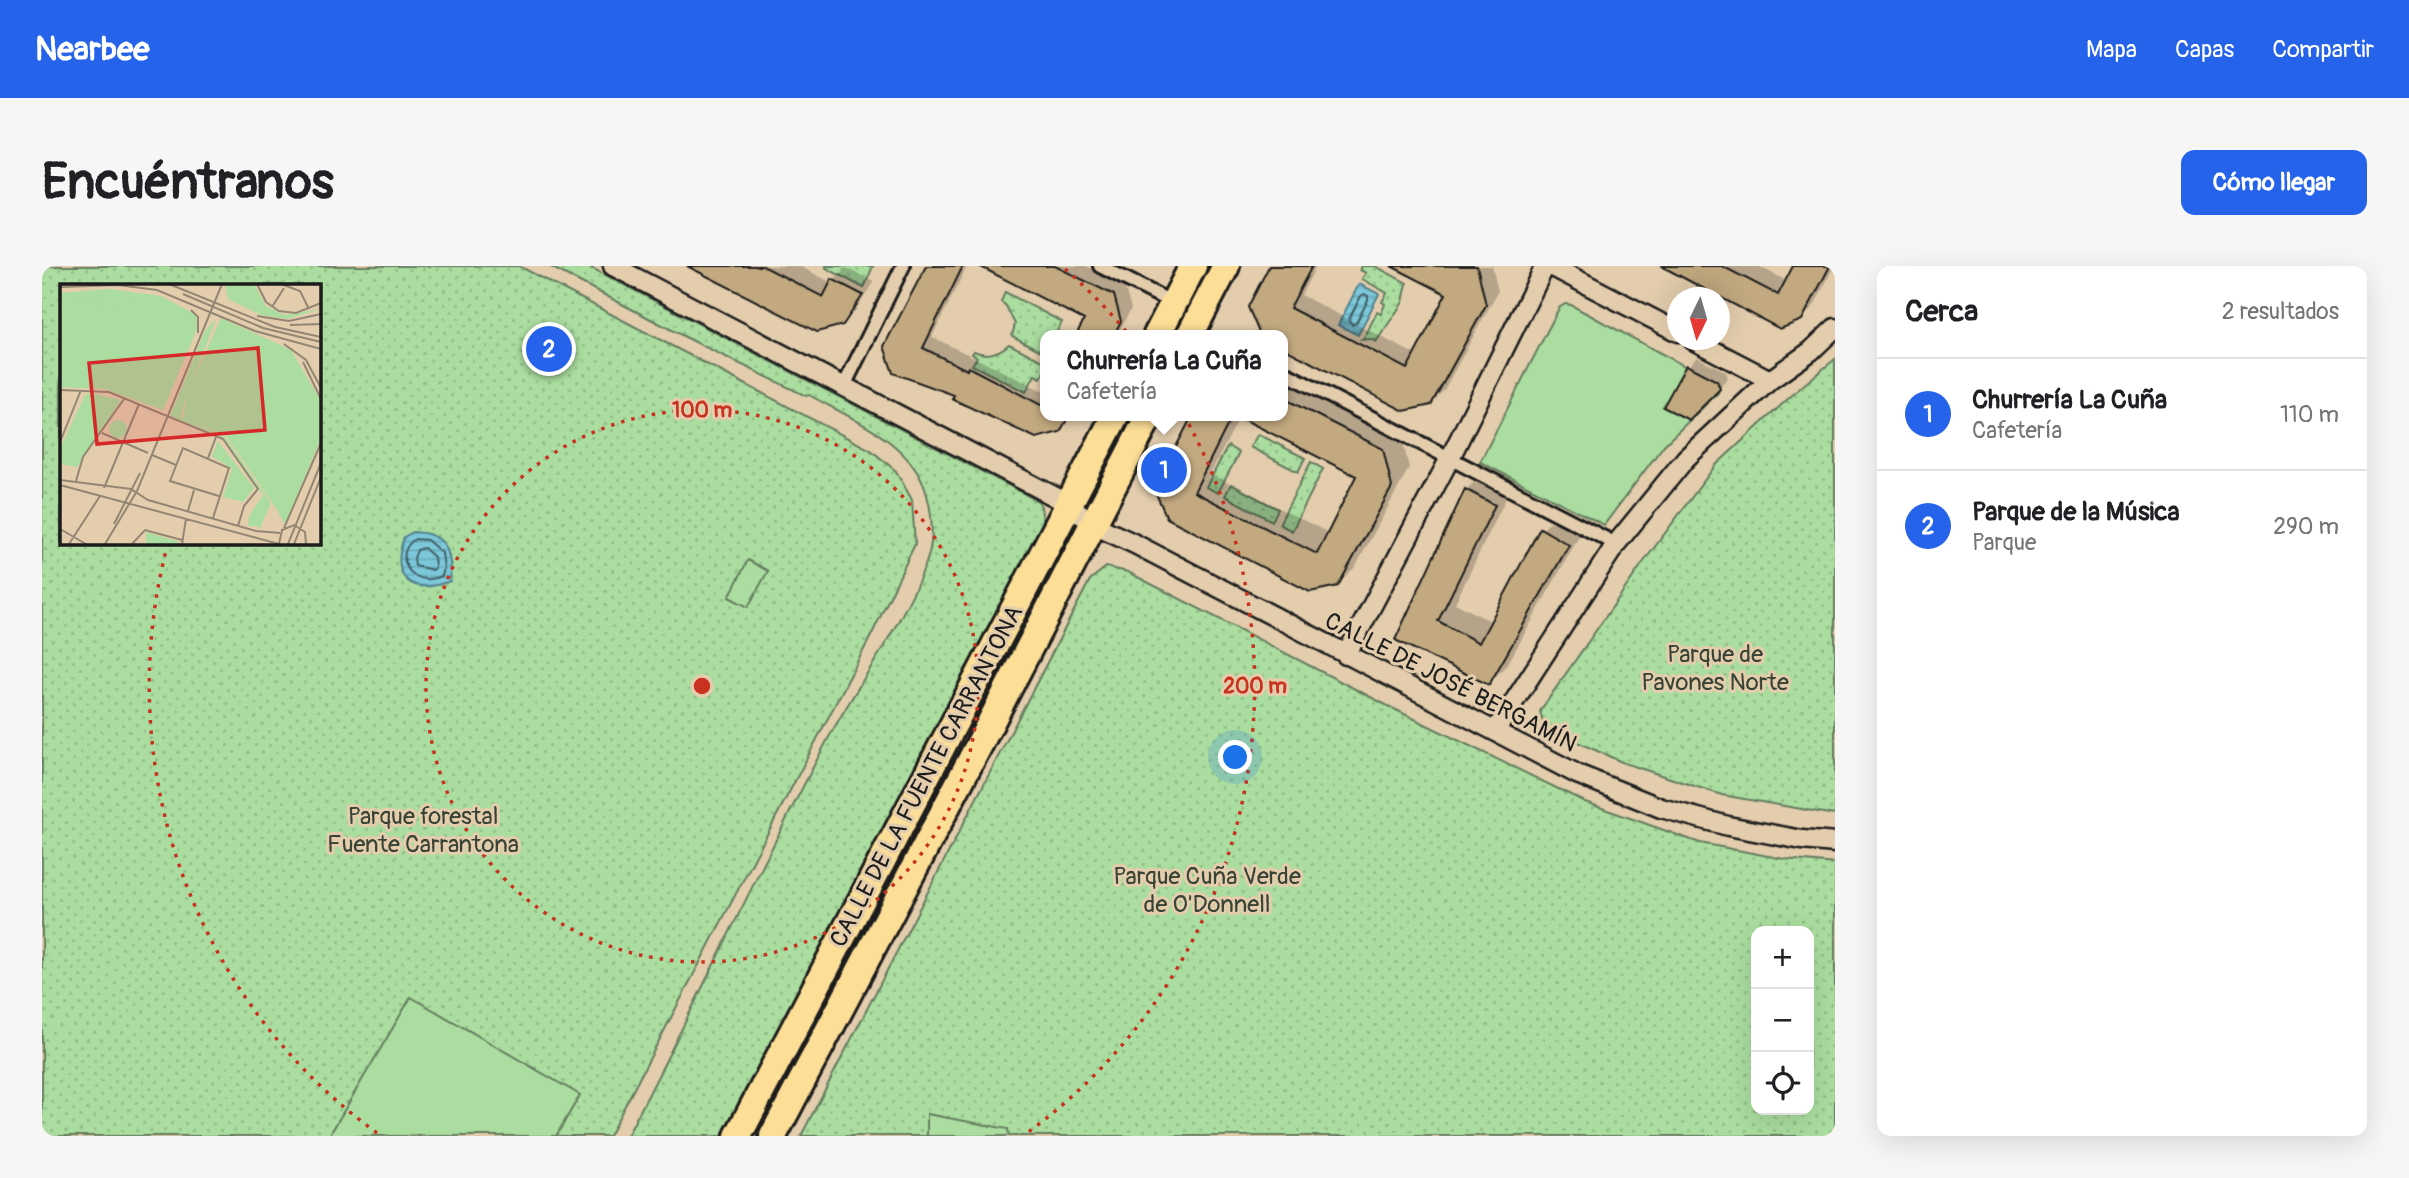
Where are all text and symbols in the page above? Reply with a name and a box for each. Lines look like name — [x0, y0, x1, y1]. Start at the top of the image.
text: Nearbee — [35, 29, 149, 70]
text: Mapa — [2086, 35, 2137, 64]
text: Capas — [2175, 35, 2234, 64]
text: Compartir — [2272, 35, 2374, 64]
button: Cómo llegar — [2181, 150, 2367, 215]
text: Encuéntranos — [42, 152, 334, 213]
inset map — [60, 284, 320, 544]
north arrow — [1667, 287, 1730, 350]
text: Cerca — [1905, 293, 1978, 330]
text: 2 resultados — [2222, 297, 2339, 326]
pin: 2 — [526, 323, 572, 375]
popup — [1040, 330, 1288, 421]
text: Churrería La Cuña — [1066, 345, 1262, 377]
text: Cafetería — [1066, 377, 1157, 406]
text: Churrería La Cuña — [1972, 384, 2167, 416]
text: 100 m — [672, 397, 732, 424]
text: 1 — [1924, 400, 1933, 429]
text: 110 m — [2280, 400, 2339, 429]
text: Cafetería — [1972, 416, 2062, 445]
pin: 1 — [1141, 444, 1187, 496]
text: Parque de la Música — [1972, 496, 2180, 528]
text: 2 — [1922, 512, 1934, 541]
text: 290 m — [2273, 512, 2339, 541]
text: Parque — [1972, 528, 2036, 557]
street label: CALLE DE LA FUENTE CARRANTONA — [824, 600, 1029, 952]
street label: CALLE DE JOSÉ BERGAMÍN — [1320, 606, 1582, 759]
park label: Parque de Pavones Norte — [1641, 640, 1789, 697]
text: 200 m — [1223, 673, 1287, 700]
centre of rings — [690, 674, 714, 698]
your location — [1218, 740, 1252, 774]
park label: Parque forestal Fuente Carrantona — [327, 802, 519, 859]
park label: Parque Cuña Verde de O'Donnell — [1113, 862, 1301, 919]
map controls — [1751, 926, 1814, 1115]
button: + — [1751, 926, 1814, 989]
button: − — [1751, 989, 1814, 1052]
button: locate — [1751, 1052, 1814, 1115]

